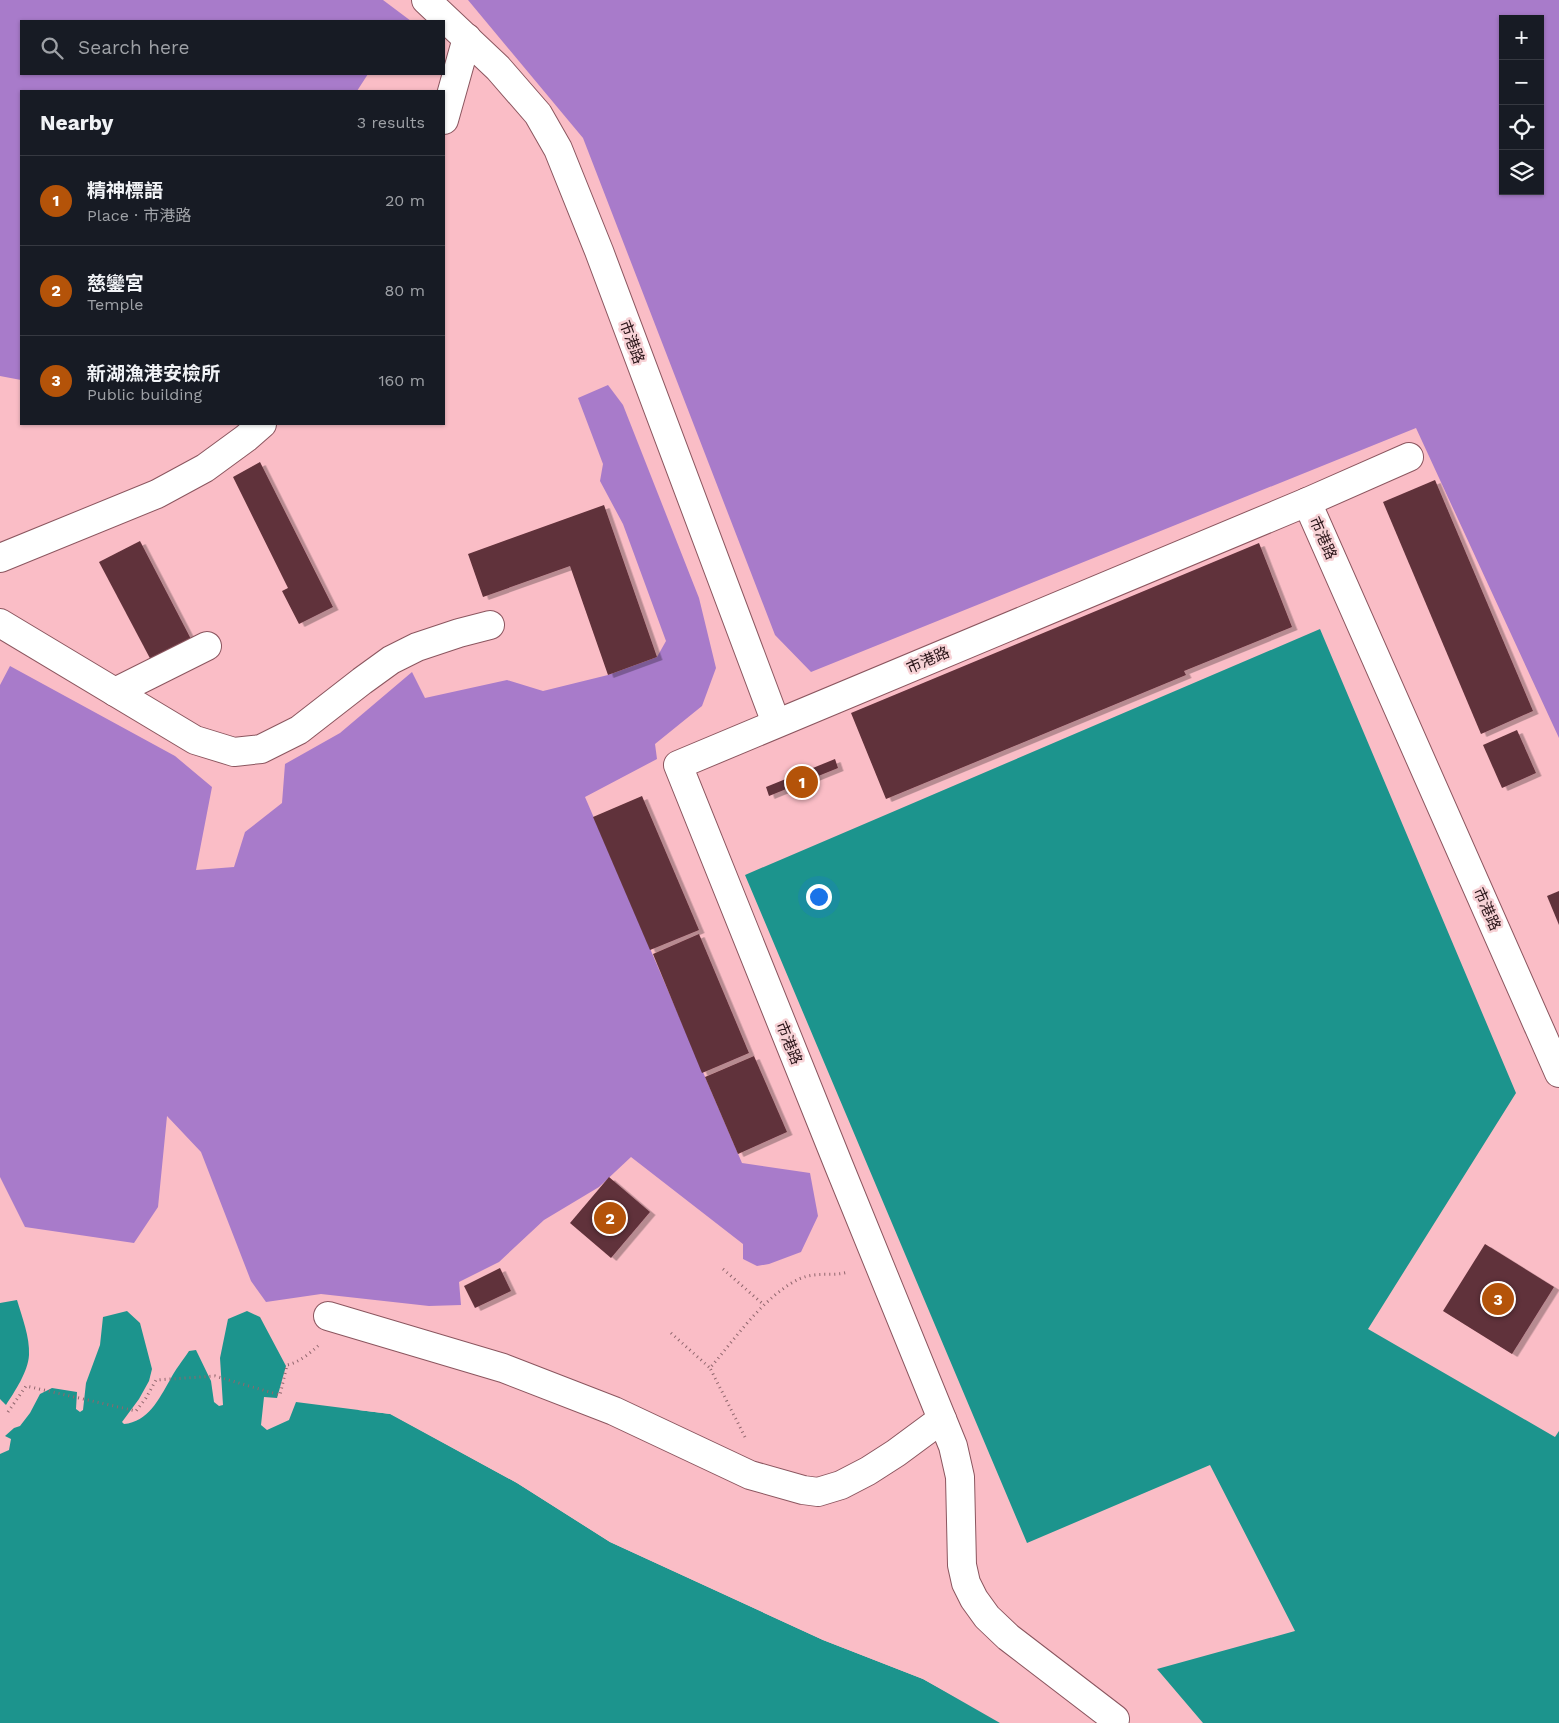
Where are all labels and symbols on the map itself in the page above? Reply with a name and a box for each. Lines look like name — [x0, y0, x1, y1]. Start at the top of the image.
street label: 市港路 — [616, 318, 648, 366]
street label: 市港路 — [1306, 514, 1340, 562]
street label: 市港路 — [904, 643, 952, 677]
pin: 1 — [786, 763, 818, 801]
your location — [806, 884, 832, 910]
street label: 市港路 — [1470, 885, 1504, 933]
street label: 市港路 — [772, 1019, 806, 1067]
pin: 2 — [594, 1199, 626, 1237]
pin: 3 — [1482, 1280, 1514, 1318]

